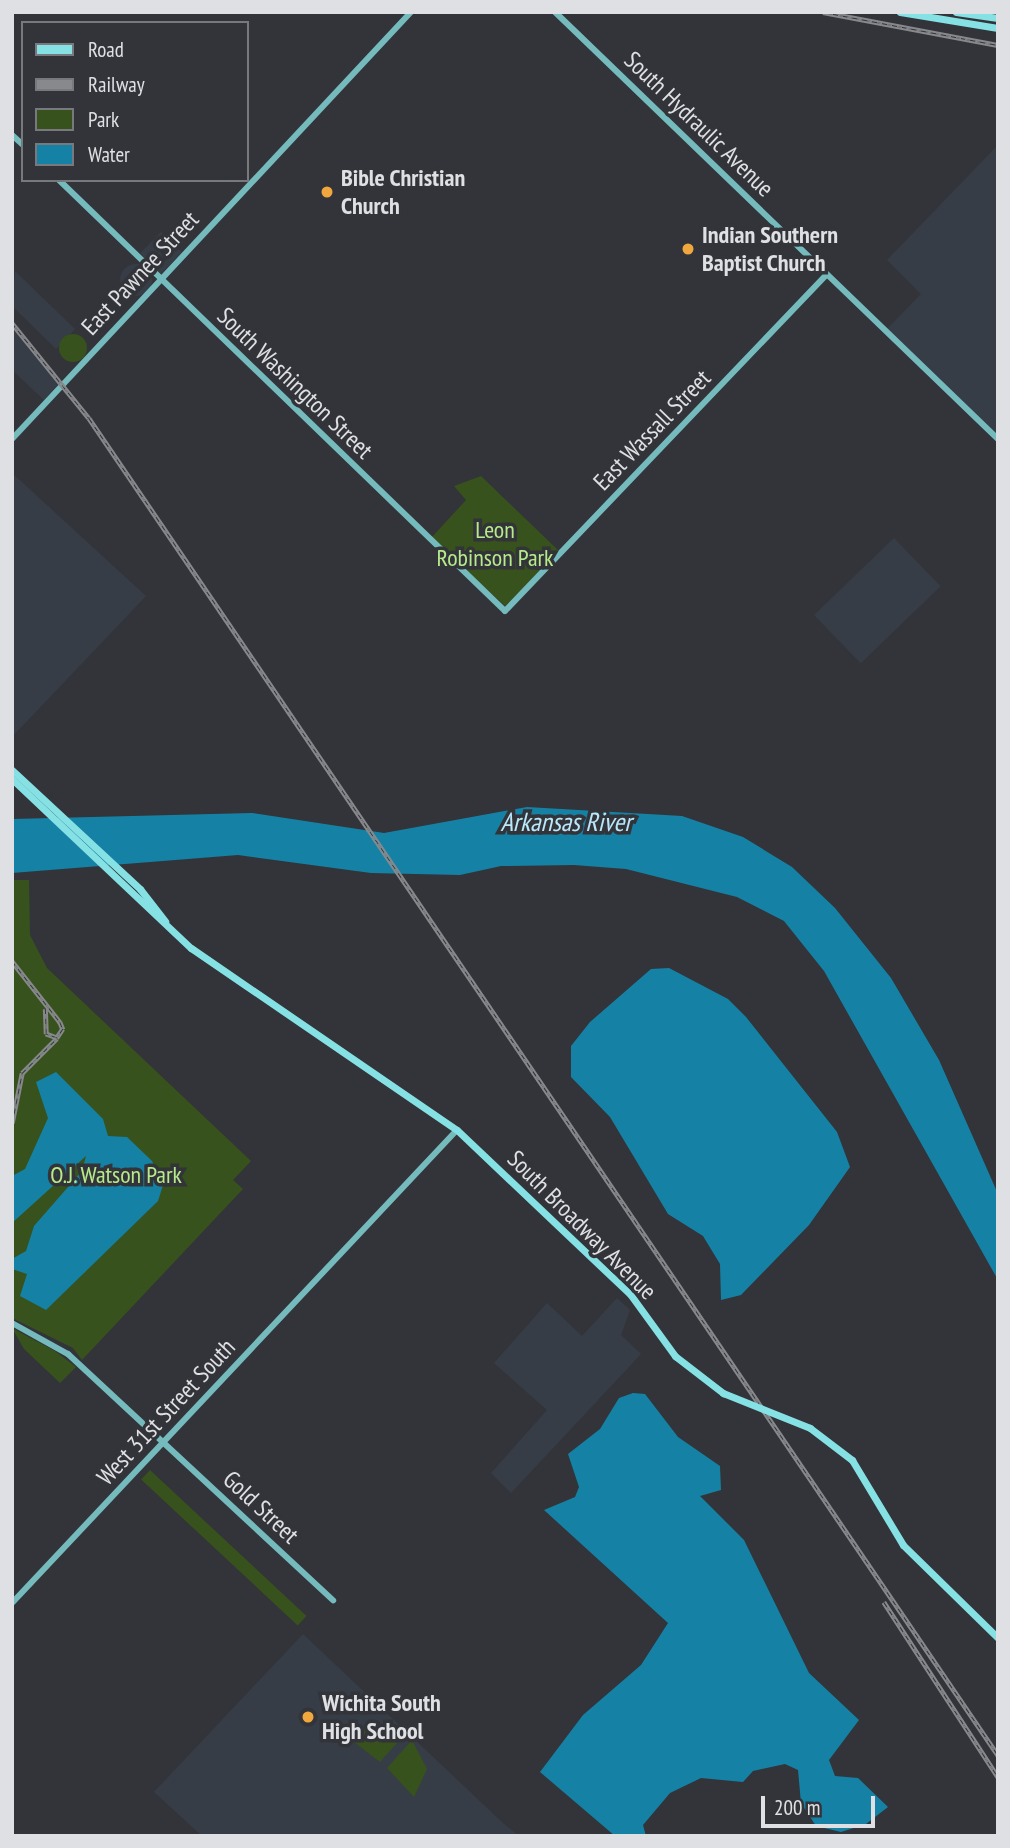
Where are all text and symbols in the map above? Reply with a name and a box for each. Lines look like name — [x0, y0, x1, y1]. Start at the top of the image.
legend — [21, 21, 248, 182]
text: Road — [88, 36, 124, 63]
street label: South Hydraulic Avenue — [618, 45, 780, 203]
text: Railway — [88, 71, 145, 98]
text: Park — [88, 106, 119, 133]
text: Water — [88, 141, 130, 168]
place label: Bible Christian Church — [341, 164, 465, 220]
marker: Bible Christian Church — [319, 184, 335, 200]
street label: East Pawnee Street — [75, 205, 205, 341]
place label: Indian Southern Baptist Church — [702, 221, 838, 277]
marker: Indian Southern Baptist Church — [680, 241, 696, 257]
street label: South Washington Street — [211, 301, 379, 465]
street label: East Wassall Street — [587, 364, 717, 496]
park label: Leon Robinson Park — [437, 516, 553, 572]
water label: Arkansas River — [501, 806, 631, 838]
street label: South Broadway Avenue — [501, 1144, 663, 1306]
park label: O.J. Watson Park — [49, 1161, 183, 1189]
street label: West 31st Street South — [91, 1333, 241, 1491]
street label: Gold Street — [217, 1465, 305, 1549]
place label: Wichita South High School — [322, 1689, 441, 1745]
marker: Wichita South High School — [300, 1709, 316, 1725]
scale bar — [765, 1782, 879, 1826]
text: 200 m — [774, 1794, 820, 1821]

